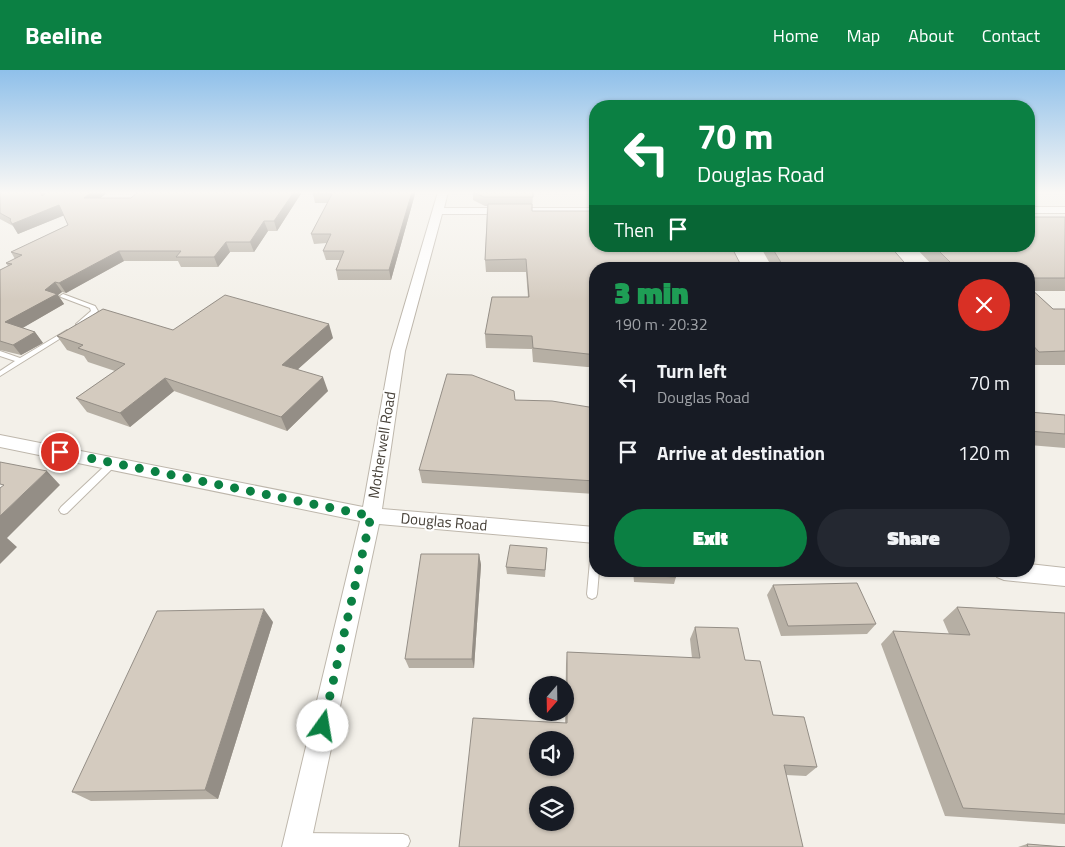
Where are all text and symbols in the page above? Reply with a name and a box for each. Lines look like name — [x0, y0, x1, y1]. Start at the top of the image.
text: Beeline — [25, 17, 102, 53]
text: Home — [773, 22, 819, 49]
text: Map — [847, 22, 880, 49]
text: About — [908, 22, 954, 49]
text: Contact — [982, 22, 1040, 49]
text: 70 m — [697, 109, 773, 163]
icon: left — [614, 120, 679, 185]
text: Douglas Road — [697, 157, 825, 191]
text: Then — [614, 215, 654, 244]
icon: arrive — [664, 215, 692, 243]
text: 3 min — [614, 270, 689, 316]
button: close — [958, 279, 1010, 331]
text: 190 m · 20:32 — [614, 312, 708, 336]
text: Turn left — [657, 356, 727, 385]
icon: left — [614, 368, 642, 396]
text: 70 m — [969, 368, 1010, 397]
text: Douglas Road — [657, 385, 750, 409]
street label: Motherwell Road — [362, 390, 401, 500]
pin — [39, 431, 81, 473]
icon: arrive — [46, 438, 74, 466]
icon: arrive — [614, 438, 642, 466]
text: Arrive at destination — [657, 438, 825, 467]
text: 120 m — [958, 438, 1010, 467]
street label: Douglas Road — [400, 506, 488, 537]
button: Exit — [614, 509, 807, 567]
button: Share — [817, 509, 1010, 567]
north arrow — [529, 676, 574, 721]
map controls — [529, 676, 574, 831]
position arrow — [296, 699, 348, 751]
button: sound — [529, 731, 574, 776]
button: layers — [529, 786, 574, 831]

